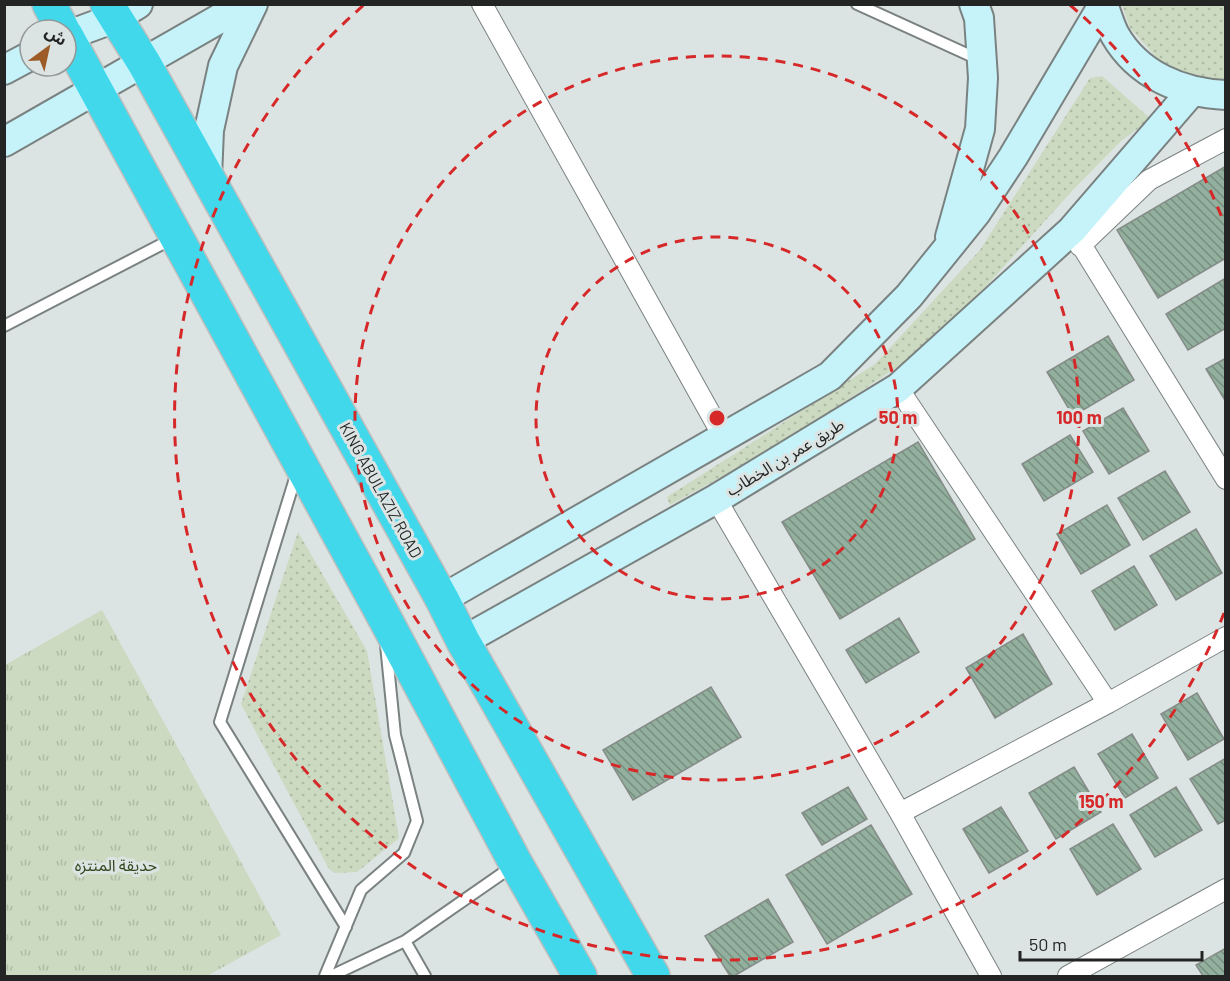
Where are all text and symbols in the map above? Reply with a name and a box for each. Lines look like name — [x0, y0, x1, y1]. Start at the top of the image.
north arrow — [18, 18, 78, 78]
text: ش — [42, 21, 71, 50]
text: 50 m — [879, 406, 917, 428]
text: 100 m — [1056, 406, 1102, 428]
centre of rings — [707, 408, 727, 428]
street label: طريق عمر بن الخطاب — [723, 414, 848, 501]
street label: KING ABULAZIZ ROAD — [336, 419, 427, 561]
text: 150 m — [1079, 790, 1123, 812]
park label: حديقة المنتزه — [75, 855, 157, 875]
scale bar — [1020, 924, 1202, 962]
text: 50 m — [1029, 933, 1067, 955]

